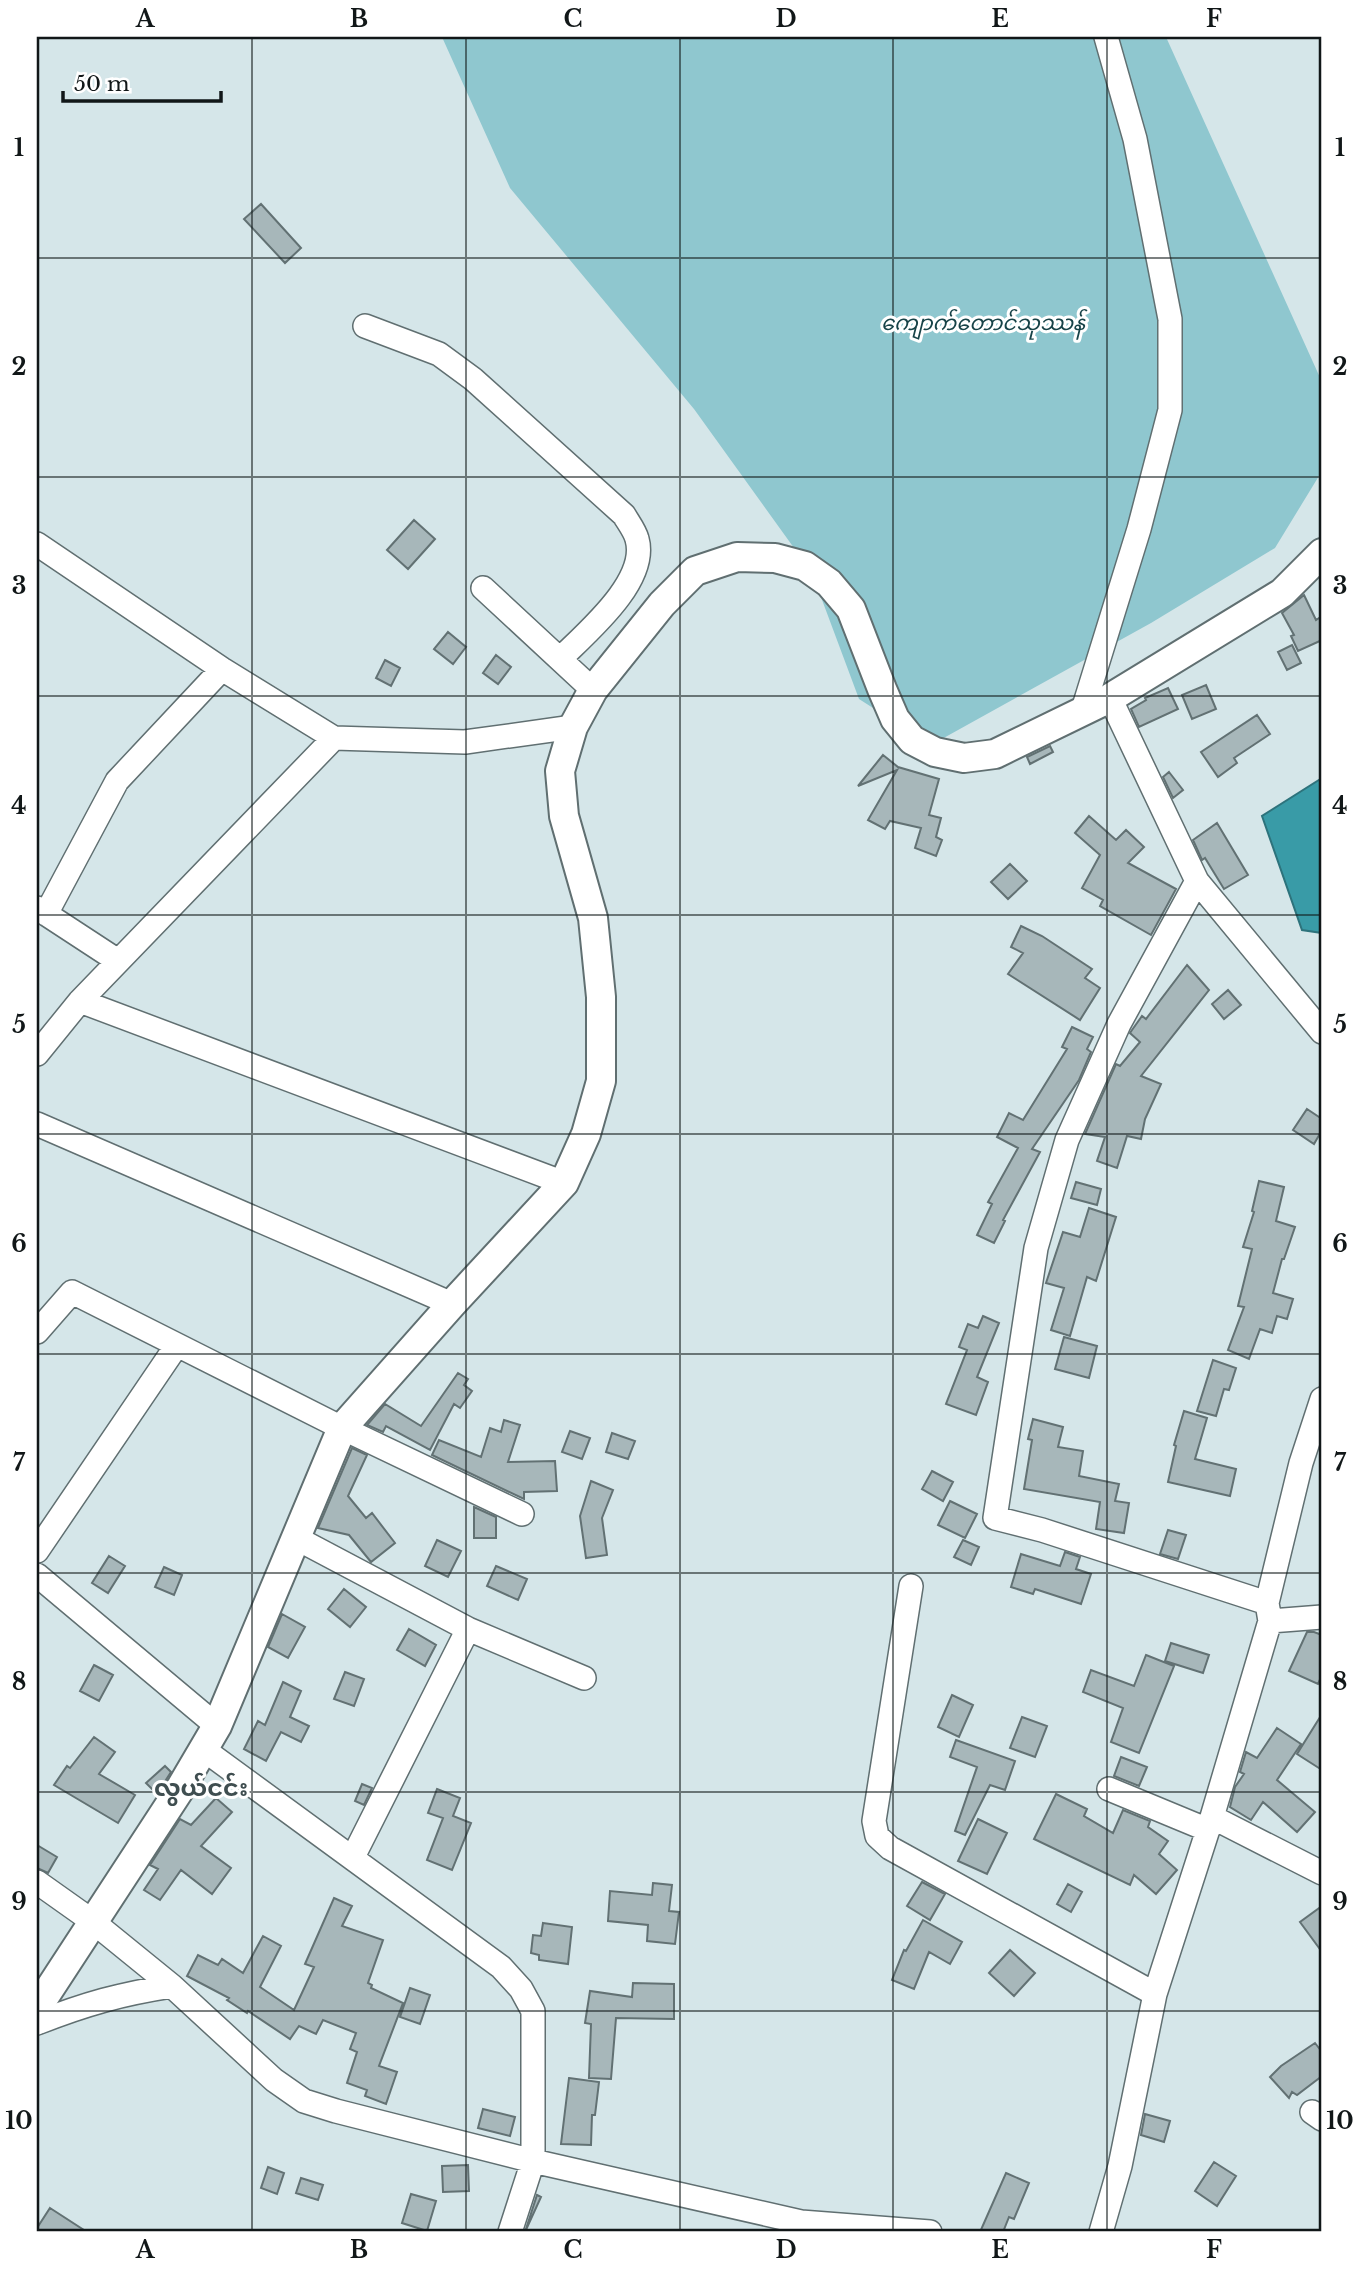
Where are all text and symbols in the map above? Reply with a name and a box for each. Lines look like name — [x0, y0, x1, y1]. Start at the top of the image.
text: A — [135, 5, 156, 33]
text: B — [350, 5, 368, 33]
text: C — [564, 5, 582, 33]
text: D — [775, 5, 797, 33]
text: E — [991, 5, 1009, 33]
text: F — [1206, 5, 1222, 33]
scale bar — [63, 60, 220, 104]
text: 50 m — [74, 71, 130, 97]
text: 1 — [14, 134, 24, 162]
text: 1 — [1335, 134, 1345, 162]
park label: ကျောက်တောင်သုဿန် — [881, 308, 1088, 340]
text: 2 — [12, 353, 26, 381]
text: 2 — [1333, 353, 1347, 381]
text: 3 — [12, 572, 26, 600]
text: 3 — [1333, 572, 1347, 600]
text: 4 — [11, 792, 27, 820]
text: 4 — [1332, 792, 1348, 820]
text: 5 — [12, 1011, 26, 1039]
text: 5 — [1333, 1011, 1347, 1039]
text: 6 — [11, 1230, 27, 1258]
text: 6 — [1332, 1230, 1348, 1258]
text: 7 — [13, 1449, 26, 1477]
text: 7 — [1334, 1449, 1347, 1477]
text: 8 — [12, 1668, 26, 1696]
text: 8 — [1333, 1668, 1347, 1696]
district label: လွယ်ငင်း — [154, 1772, 248, 1806]
text: 9 — [11, 1888, 27, 1916]
text: 9 — [1332, 1888, 1348, 1916]
text: 10 — [5, 2107, 33, 2135]
text: 10 — [1326, 2107, 1354, 2135]
text: A — [135, 2236, 156, 2264]
text: B — [350, 2236, 368, 2264]
text: C — [564, 2236, 582, 2264]
text: D — [775, 2236, 797, 2264]
text: E — [991, 2236, 1009, 2264]
text: F — [1206, 2236, 1222, 2264]

